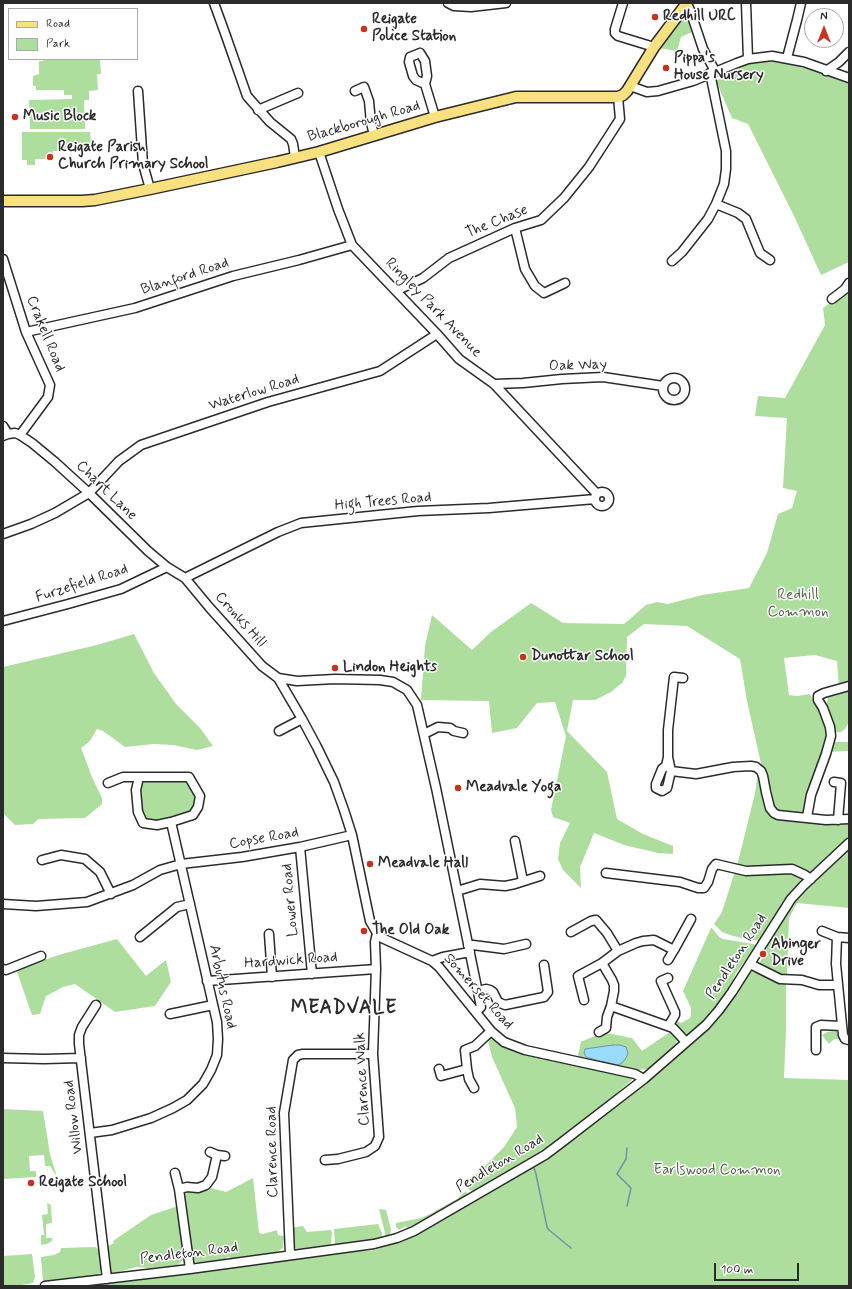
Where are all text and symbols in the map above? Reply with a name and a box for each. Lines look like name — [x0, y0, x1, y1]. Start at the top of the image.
legend — [8, 8, 138, 60]
place label: Redhill URC — [663, 8, 736, 26]
north arrow — [804, 8, 844, 48]
text: N — [820, 10, 828, 24]
place label: Reigate Police Station — [372, 11, 456, 46]
marker: Redhill URC — [650, 12, 660, 22]
text: Road — [46, 16, 70, 32]
marker: Reigate Police Station — [359, 24, 369, 34]
text: Park — [46, 36, 70, 52]
place label: Pippa's House Nursery — [674, 50, 764, 85]
marker: Pippa's House Nursery — [661, 63, 671, 73]
street label: Blackborough Road — [306, 97, 422, 147]
place label: Music Block — [23, 108, 96, 126]
marker: Music Block — [10, 112, 20, 122]
place label: Reigate Parish Church Primary School — [58, 139, 209, 174]
marker: Reigate Parish Church Primary School — [45, 152, 55, 162]
street label: The Chase — [463, 201, 531, 243]
street label: Blanford Road — [139, 254, 231, 300]
street label: Ringley Park Avenue — [381, 254, 485, 362]
street label: Crakell Road — [22, 293, 68, 375]
street label: Oak Way — [549, 356, 607, 376]
street label: Waterlow Road — [207, 371, 301, 415]
street label: Chart Lane — [72, 457, 140, 525]
street label: High Trees Road — [334, 489, 432, 515]
street label: Furzefield Road — [34, 561, 130, 607]
park label: Redhill Common — [767, 587, 829, 622]
street label: Cronks Hill — [210, 589, 270, 651]
place label: Dunottar School — [531, 648, 634, 666]
marker: Dunottar School — [518, 652, 528, 662]
place label: Lindon Heights — [343, 659, 437, 677]
marker: Lindon Heights — [330, 663, 340, 673]
place label: Meadvale Yoga — [466, 779, 561, 797]
marker: Meadvale Yoga — [453, 783, 463, 793]
street label: Copse Road — [228, 824, 300, 854]
place label: Meadvale Hall — [378, 855, 468, 873]
marker: Meadvale Hall — [365, 859, 375, 869]
street label: Lower Road — [279, 863, 303, 937]
street label: Pendleton Road — [703, 911, 771, 1003]
place label: The Old Oak — [372, 922, 449, 940]
marker: The Old Oak — [359, 926, 369, 936]
place label: Abinger Drive — [771, 936, 821, 971]
street label: Arbutus Road — [204, 943, 240, 1031]
street label: Hardwick Road — [244, 949, 338, 973]
marker: Abinger Drive — [758, 949, 768, 959]
street label: Somerset Road — [439, 950, 517, 1034]
district label: MEADVALE — [290, 998, 398, 1020]
street label: Clarence Walk — [352, 1032, 374, 1126]
street label: Willow Road — [61, 1079, 87, 1155]
street label: Clarence Road — [263, 1106, 283, 1198]
street label: Pendleton Road — [453, 1131, 547, 1197]
park label: Earlswood Common — [653, 1162, 781, 1180]
place label: Reigate School — [39, 1174, 127, 1192]
marker: Reigate School — [26, 1178, 36, 1188]
street label: Pendleton Road — [139, 1239, 239, 1269]
scale bar — [716, 1255, 801, 1281]
text: 100 m — [721, 1262, 753, 1278]

